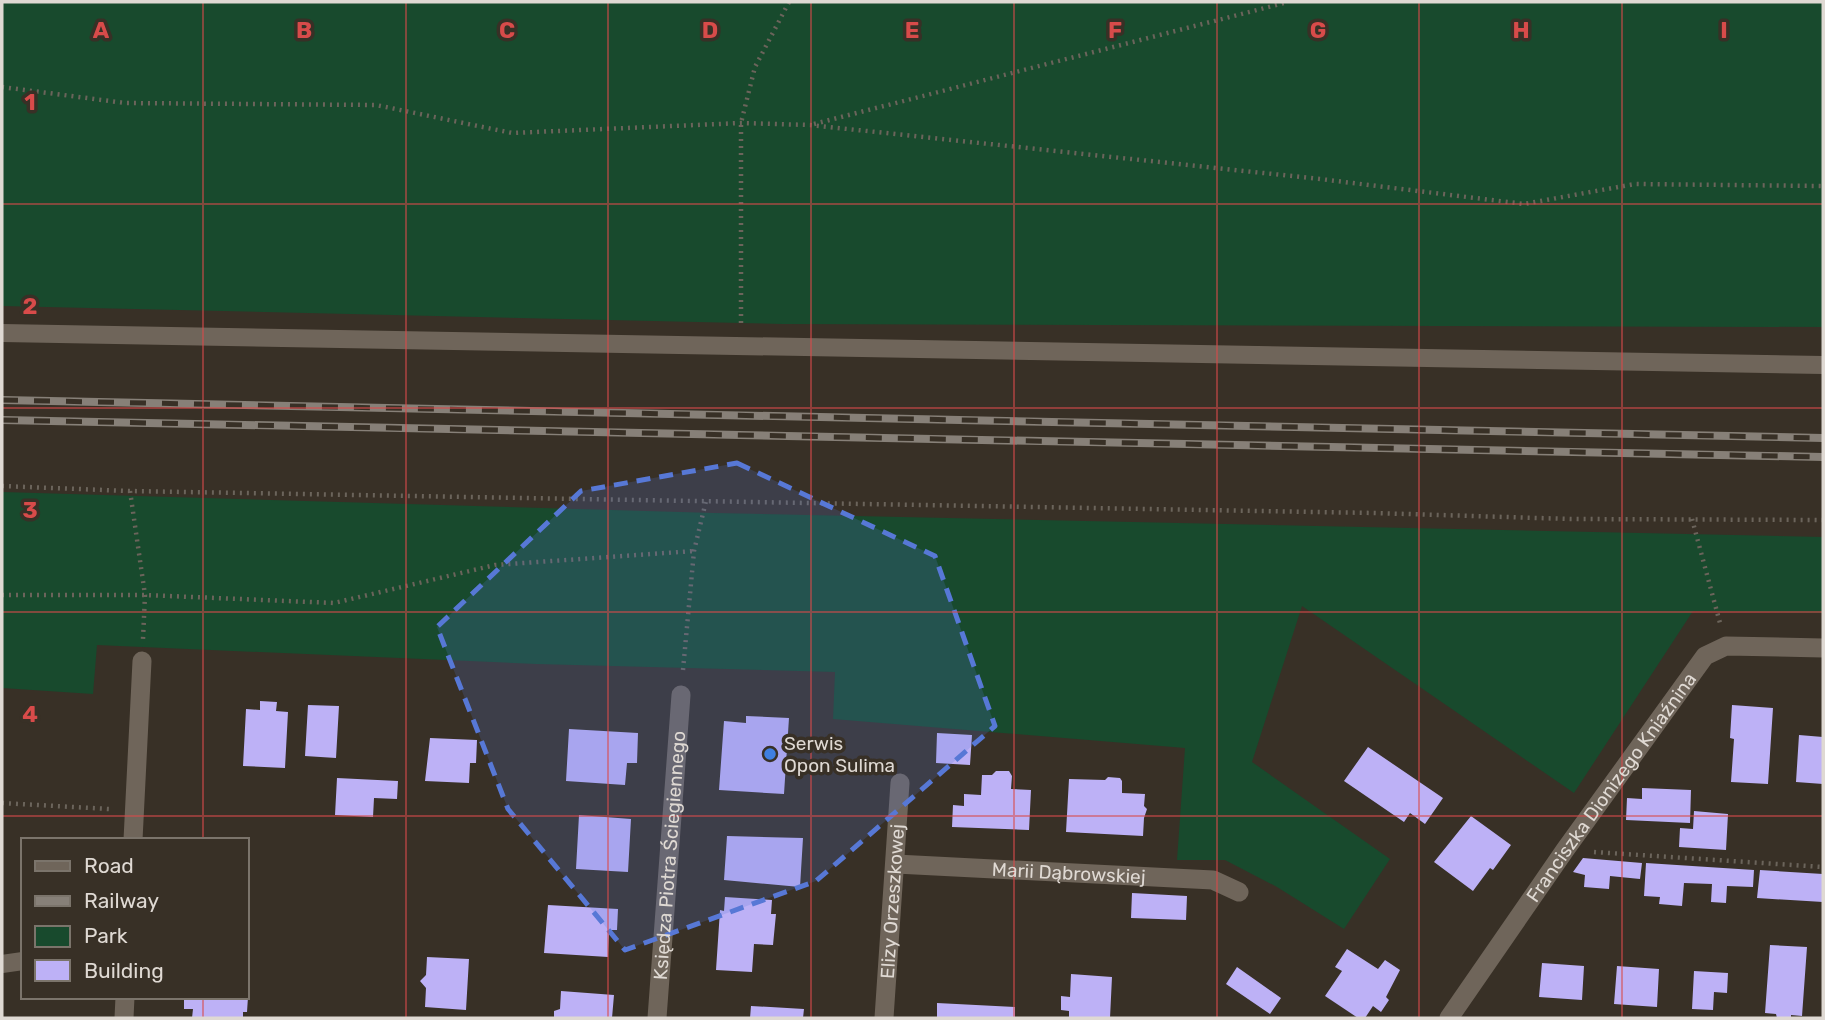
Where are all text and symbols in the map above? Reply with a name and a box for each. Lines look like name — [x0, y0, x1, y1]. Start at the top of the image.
text: A — [93, 16, 110, 44]
text: B — [296, 16, 312, 44]
text: C — [499, 16, 515, 44]
text: D — [702, 16, 718, 44]
text: E — [905, 16, 919, 44]
text: F — [1108, 16, 1122, 44]
text: G — [1310, 16, 1326, 44]
text: H — [1512, 16, 1530, 44]
text: I — [1720, 16, 1728, 44]
text: 1 — [24, 88, 36, 116]
text: 2 — [23, 292, 37, 320]
text: 3 — [22, 496, 38, 524]
street label: Franciszka Dionizego Kniaźnina — [1522, 668, 1701, 907]
text: 4 — [22, 700, 38, 728]
street label: Księdza Piotra Ściegiennego — [649, 730, 690, 981]
place label: Serwis Opon Sulima — [784, 732, 895, 777]
marker: Serwis Opon Sulima — [762, 746, 778, 762]
street label: Elizy Orzeszkowej — [876, 823, 909, 979]
legend — [21, 838, 248, 999]
text: Road — [84, 853, 134, 878]
street label: Marii Dąbrowskiej — [991, 858, 1146, 889]
text: Railway — [84, 888, 159, 913]
text: Park — [84, 923, 128, 948]
text: Building — [84, 958, 164, 983]

